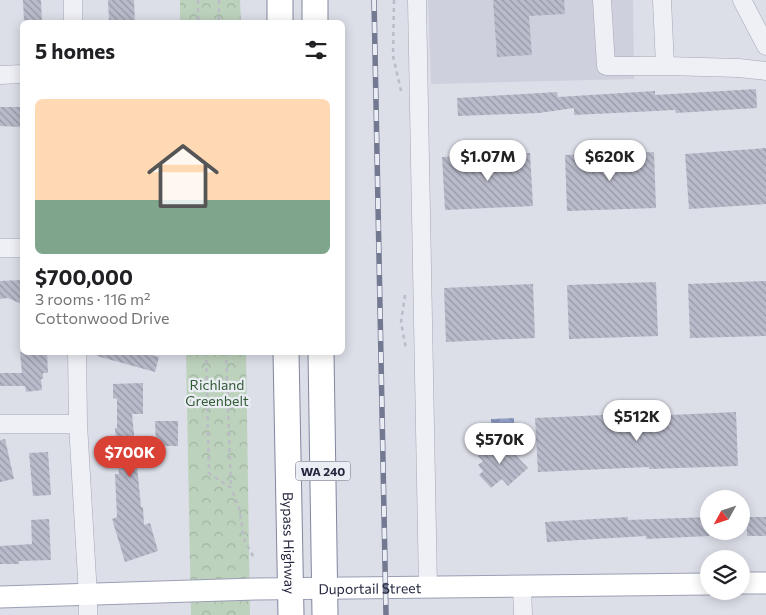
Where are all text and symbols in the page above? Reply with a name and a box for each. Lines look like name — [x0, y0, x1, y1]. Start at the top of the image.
icon: filters — [302, 36, 330, 64]
text: 5 homes — [35, 38, 115, 63]
icon: home — [138, 131, 228, 221]
pin: $1.07M — [447, 140, 529, 182]
pin: $620K — [575, 140, 645, 182]
text: $1.07M — [460, 146, 516, 165]
text: $620K — [585, 146, 635, 165]
text: $700,000 — [35, 264, 133, 289]
text: 3 rooms · 116 m² — [35, 289, 150, 308]
text: Cottonwood Drive — [35, 308, 170, 327]
park label: Richland Greenbelt — [185, 376, 249, 409]
pin: $512K — [602, 400, 672, 442]
text: $512K — [614, 406, 660, 425]
pin: $570K — [465, 422, 535, 465]
text: $570K — [475, 429, 525, 448]
pin: $700K — [95, 436, 165, 478]
text: $700K — [105, 442, 155, 461]
road number: WA 240 — [296, 462, 350, 481]
north arrow — [700, 490, 750, 540]
map controls — [700, 490, 750, 600]
street label: Bypass Highway — [280, 492, 299, 594]
button: layers — [700, 550, 750, 600]
street label: Duportail Street — [318, 579, 422, 597]

